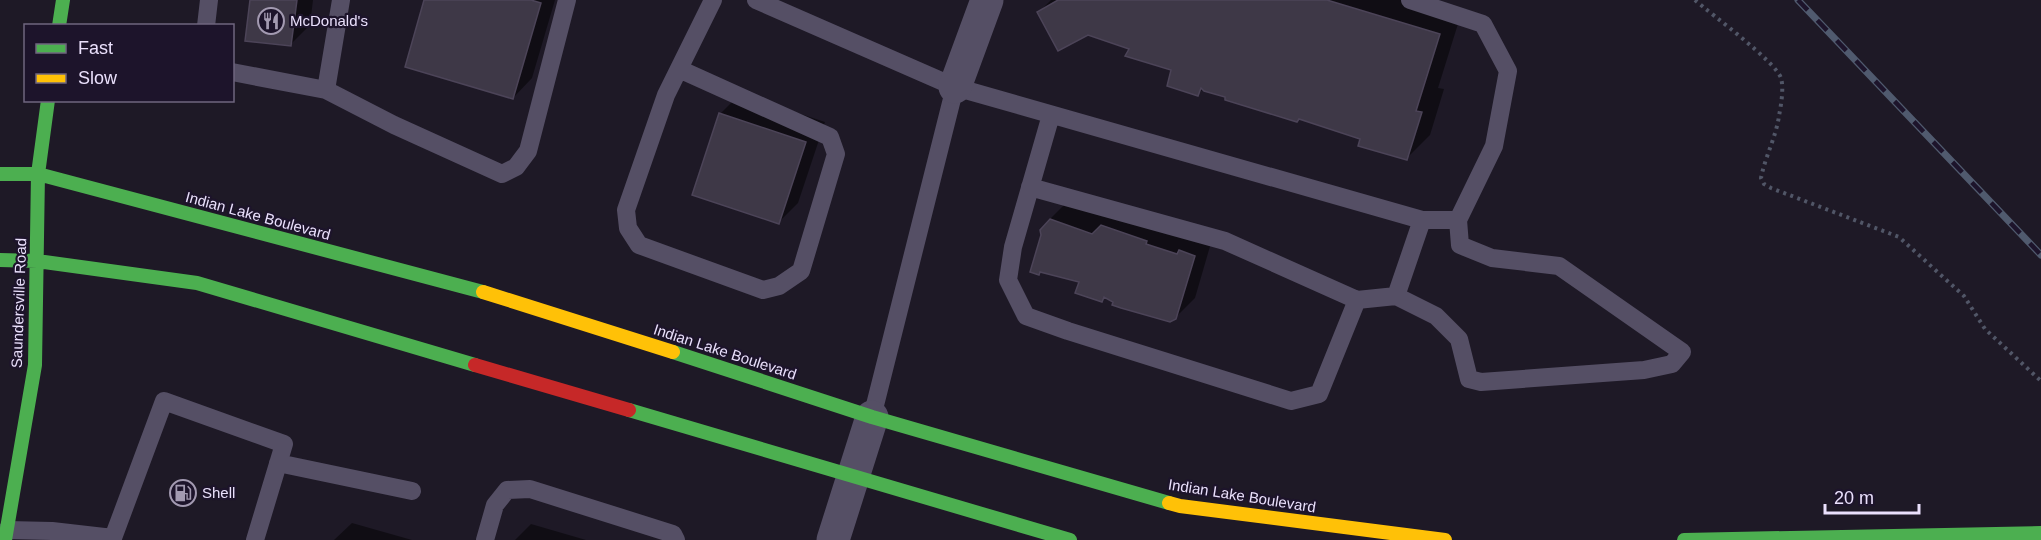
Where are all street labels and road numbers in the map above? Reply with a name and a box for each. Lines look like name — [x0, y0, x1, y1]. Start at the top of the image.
street label: Indian Lake Boulevard — [184, 188, 332, 243]
street label: Saundersville Road — [8, 238, 29, 368]
street label: Indian Lake Boulevard — [652, 320, 799, 383]
street label: Indian Lake Boulevard — [1167, 475, 1317, 516]

